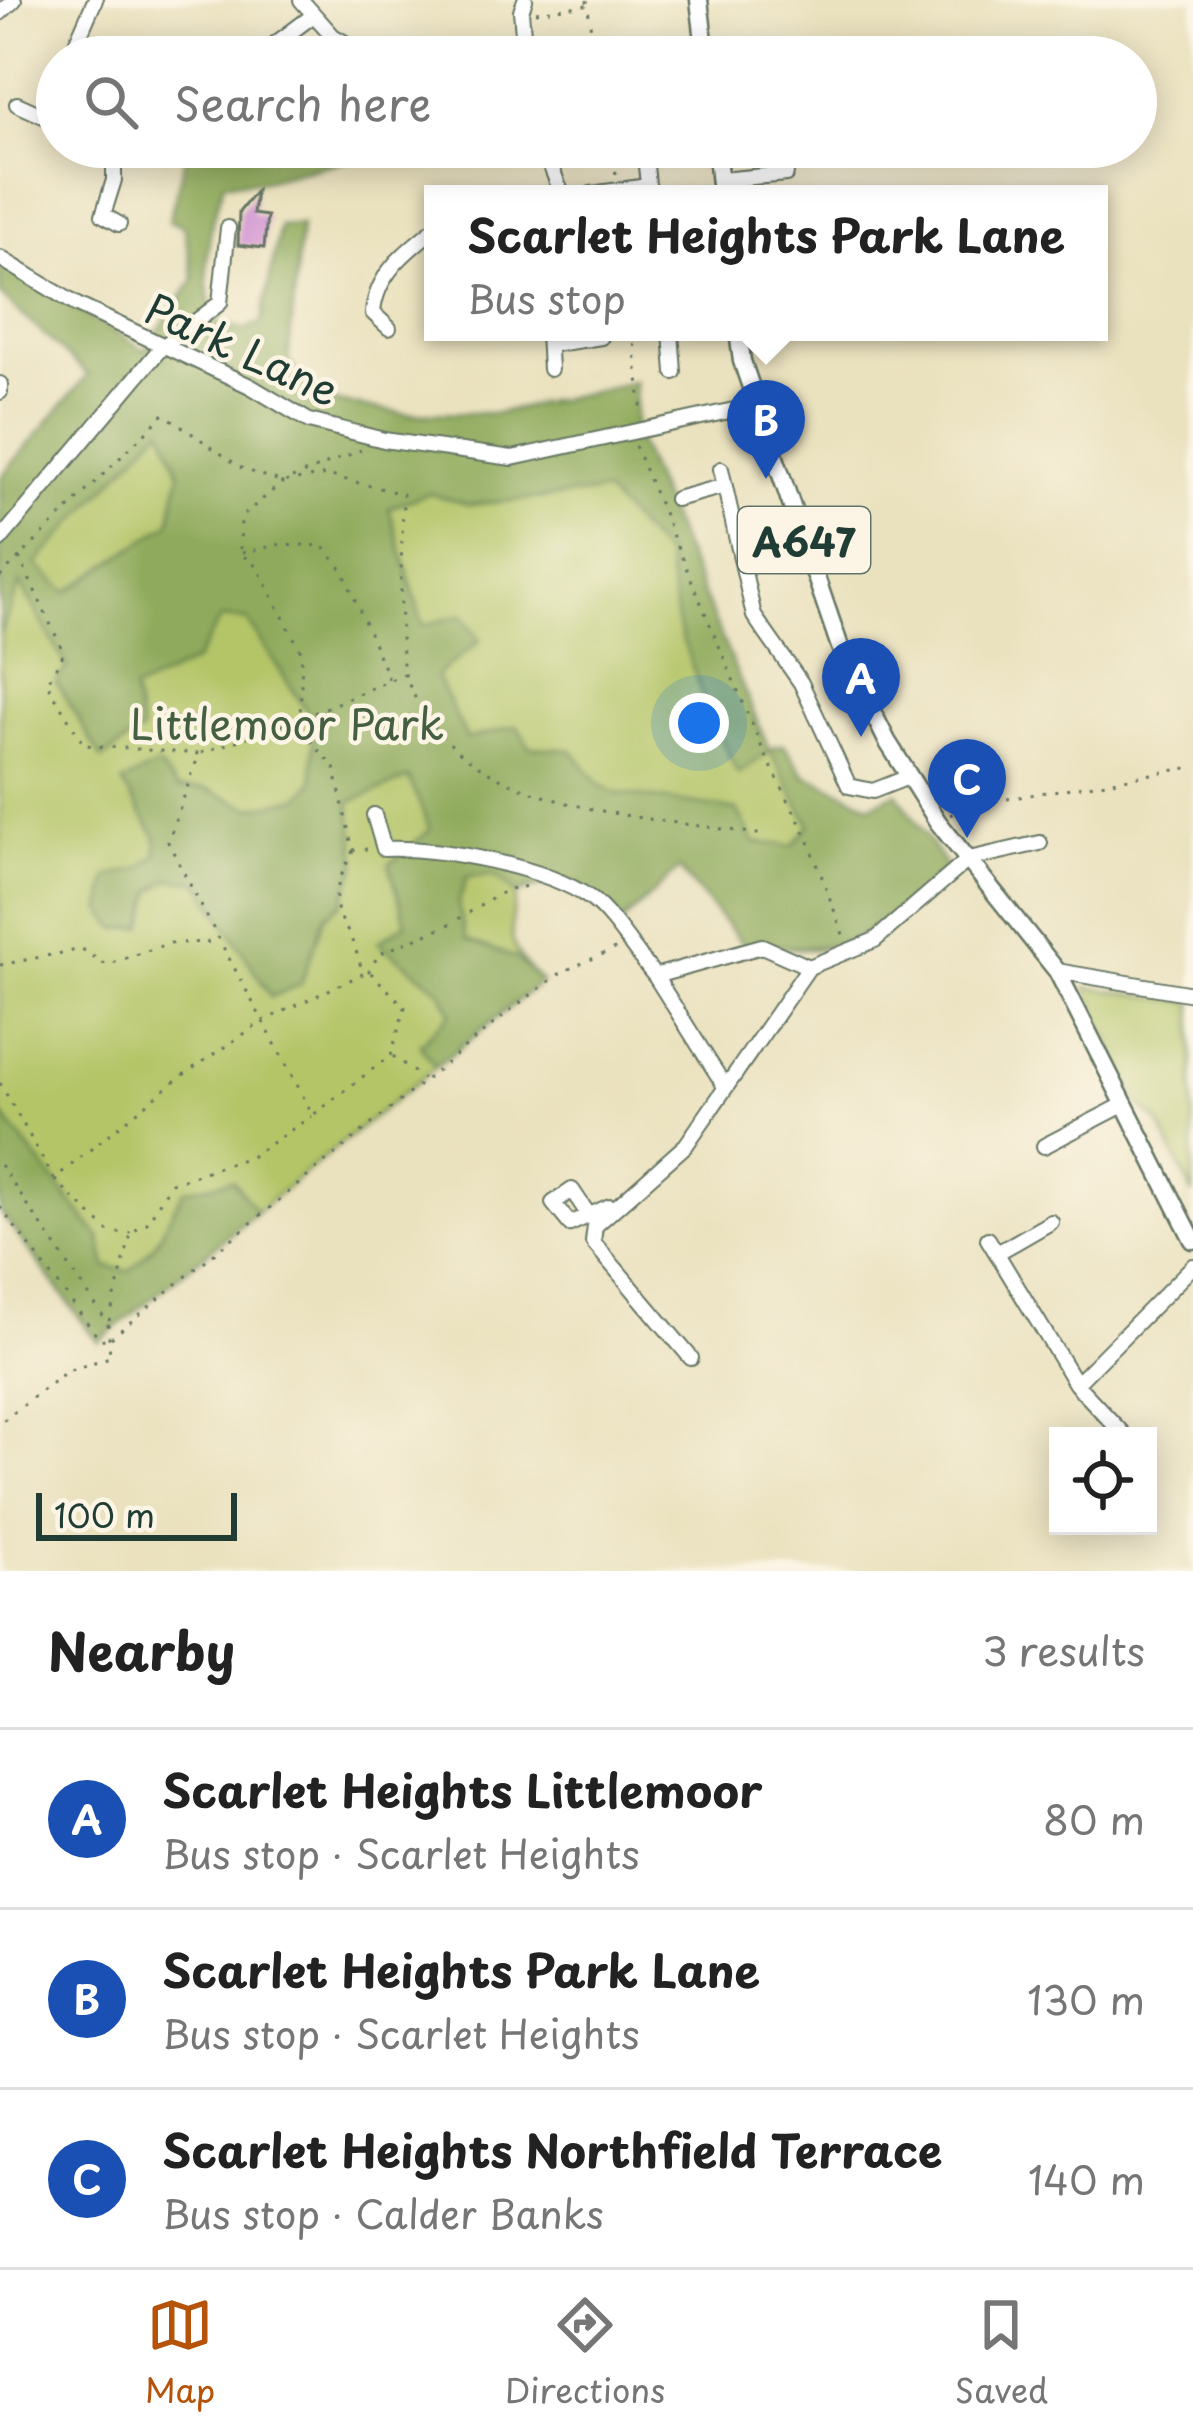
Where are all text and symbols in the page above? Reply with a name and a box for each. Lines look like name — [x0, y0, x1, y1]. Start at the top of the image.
search box — [36, 36, 1157, 168]
text: Search here — [174, 68, 431, 136]
icon: search — [78, 69, 144, 135]
popup — [424, 185, 1108, 341]
text: Scarlet Heights Park Lane — [467, 200, 1065, 268]
text: Bus stop — [467, 268, 626, 327]
street label: Park Lane — [136, 276, 350, 420]
pin: B — [727, 380, 805, 479]
road number: A647 — [738, 507, 870, 573]
pin: A — [822, 638, 900, 737]
park label: Littlemoor Park — [130, 691, 444, 754]
your location — [669, 693, 729, 753]
pin: C — [928, 739, 1006, 838]
map controls — [1049, 1427, 1157, 1535]
button: locate — [1049, 1427, 1157, 1535]
scale bar — [36, 1487, 237, 1540]
text: 100 m — [54, 1489, 155, 1539]
text: Nearby — [48, 1611, 235, 1688]
text: 3 results — [982, 1620, 1145, 1679]
text: Scarlet Heights Littlemoor — [162, 1755, 763, 1823]
text: A — [72, 1789, 102, 1848]
text: 80 m — [1043, 1789, 1145, 1848]
text: Bus stop · Scarlet Heights — [162, 1823, 640, 1882]
text: Scarlet Heights Park Lane — [162, 1935, 760, 2003]
text: B — [74, 1969, 100, 2028]
text: 130 m — [1027, 1969, 1145, 2028]
text: Bus stop · Scarlet Heights — [162, 2003, 640, 2062]
text: Scarlet Heights Northfield Terrace — [162, 2115, 943, 2183]
text: C — [72, 2149, 102, 2208]
text: 140 m — [1028, 2149, 1145, 2208]
text: Bus stop · Calder Banks — [162, 2183, 604, 2242]
tab: Map — [145, 2292, 215, 2414]
tab: Directions — [505, 2292, 665, 2414]
tab: Saved — [955, 2292, 1048, 2414]

